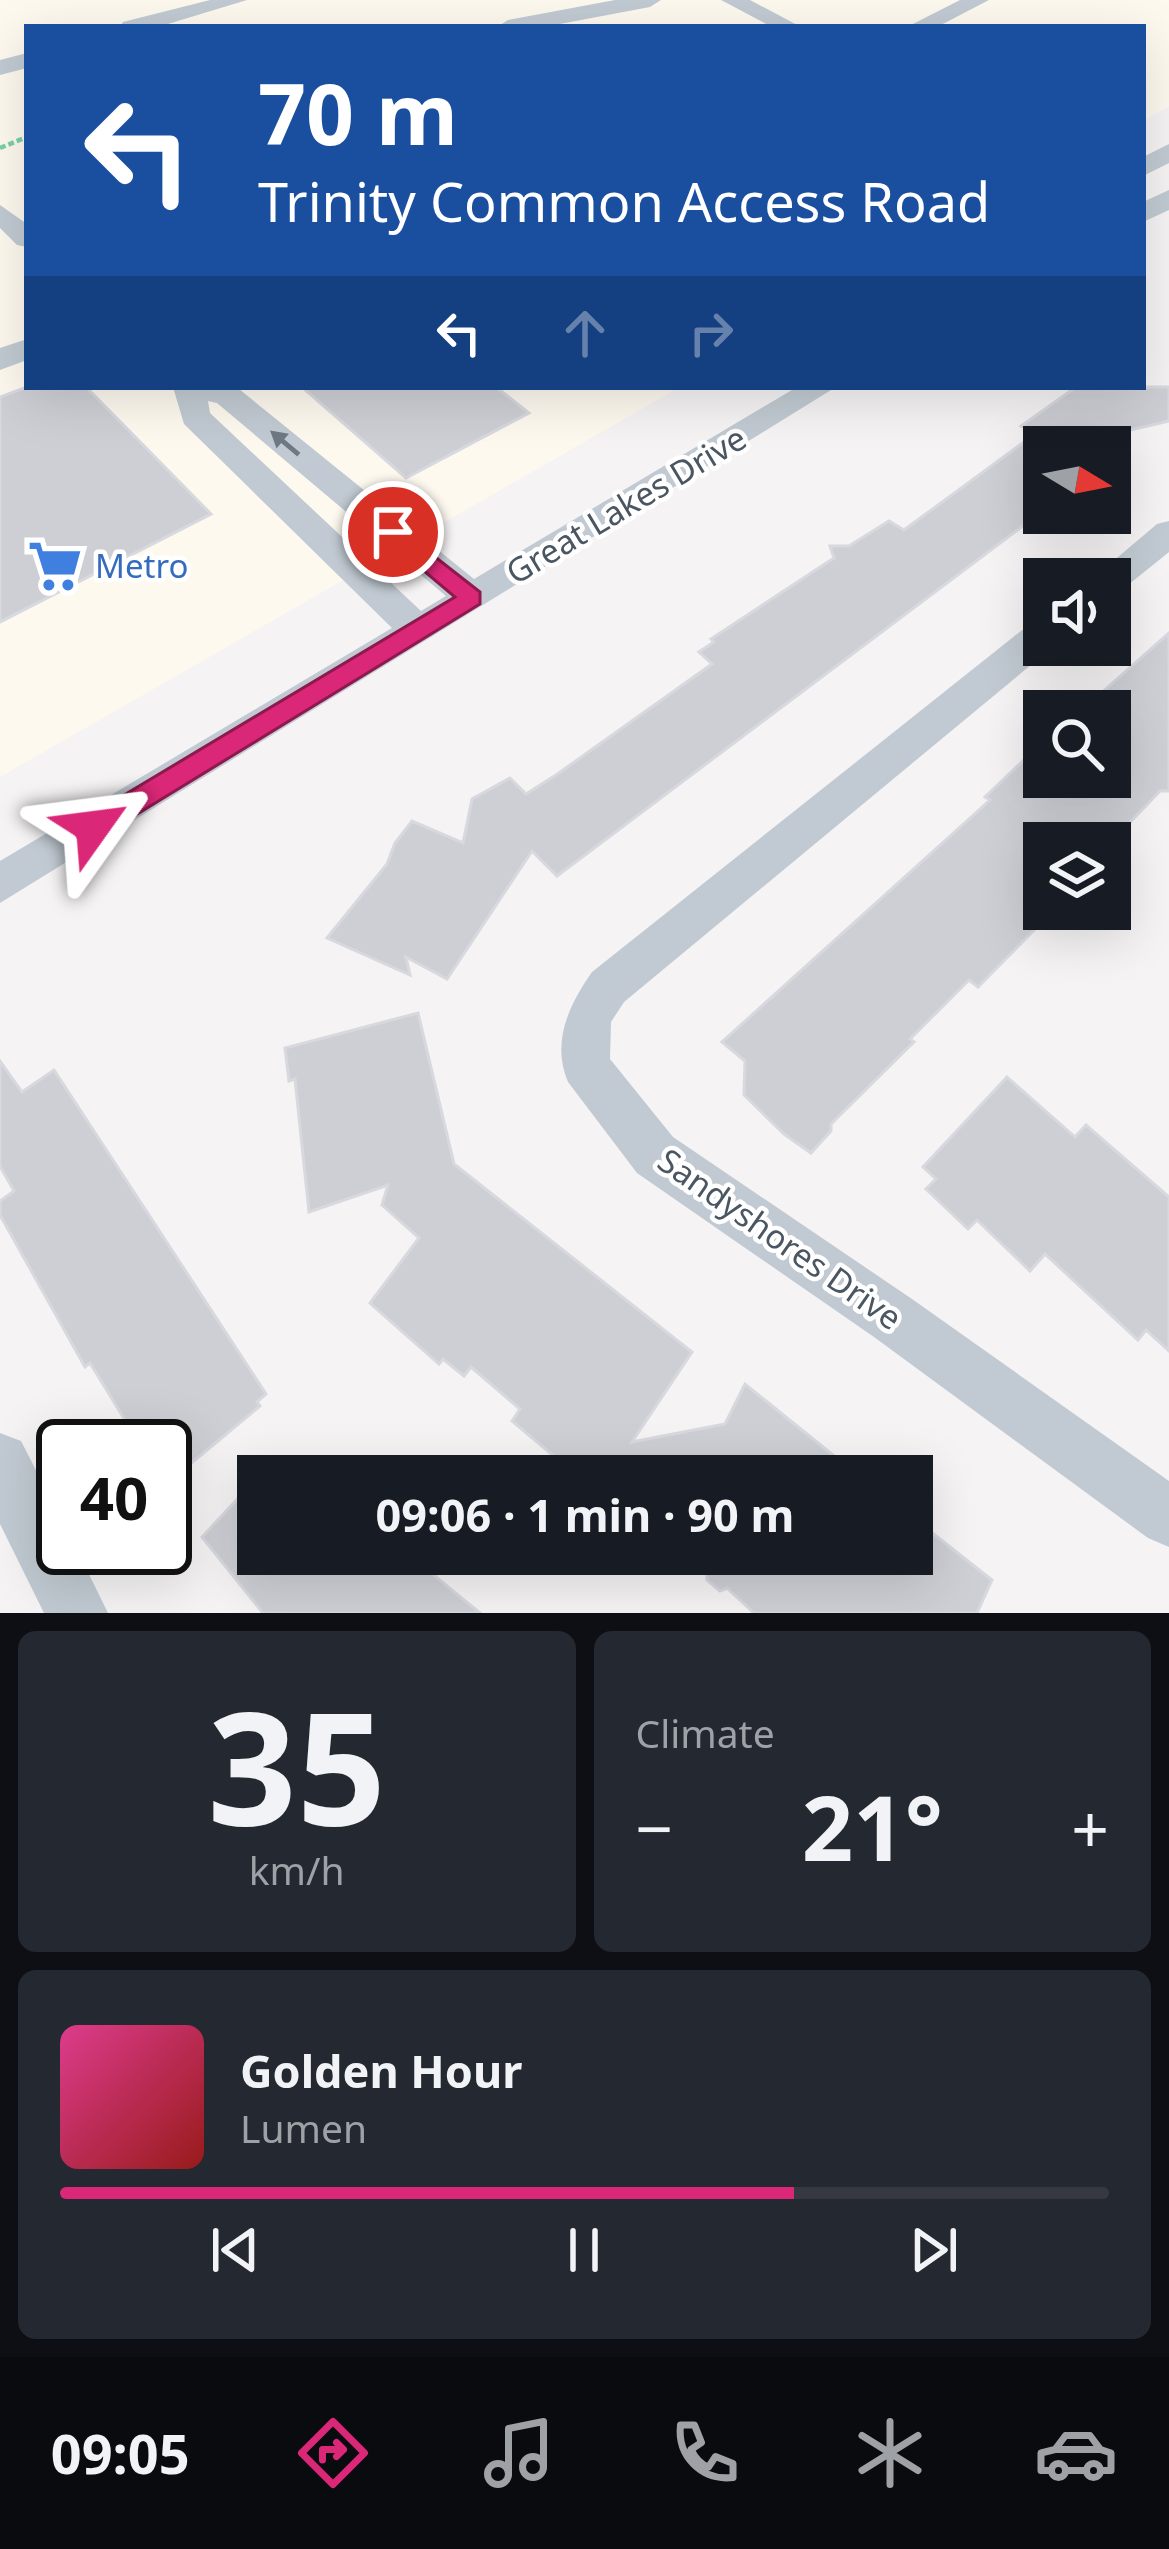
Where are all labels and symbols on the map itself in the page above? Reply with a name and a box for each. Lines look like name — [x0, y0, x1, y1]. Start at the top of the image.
street label: Great Lakes Drive — [497, 415, 754, 594]
north arrow — [1023, 426, 1131, 534]
one-way arrow — [269, 430, 300, 456]
pin — [342, 481, 444, 583]
supermarket icon: Metro — [26, 537, 84, 595]
place label: Metro — [95, 543, 188, 588]
position arrow — [30, 764, 156, 890]
street label: Sandyshores Drive — [649, 1138, 911, 1340]
speed limit sign: 40 — [36, 1419, 192, 1575]

